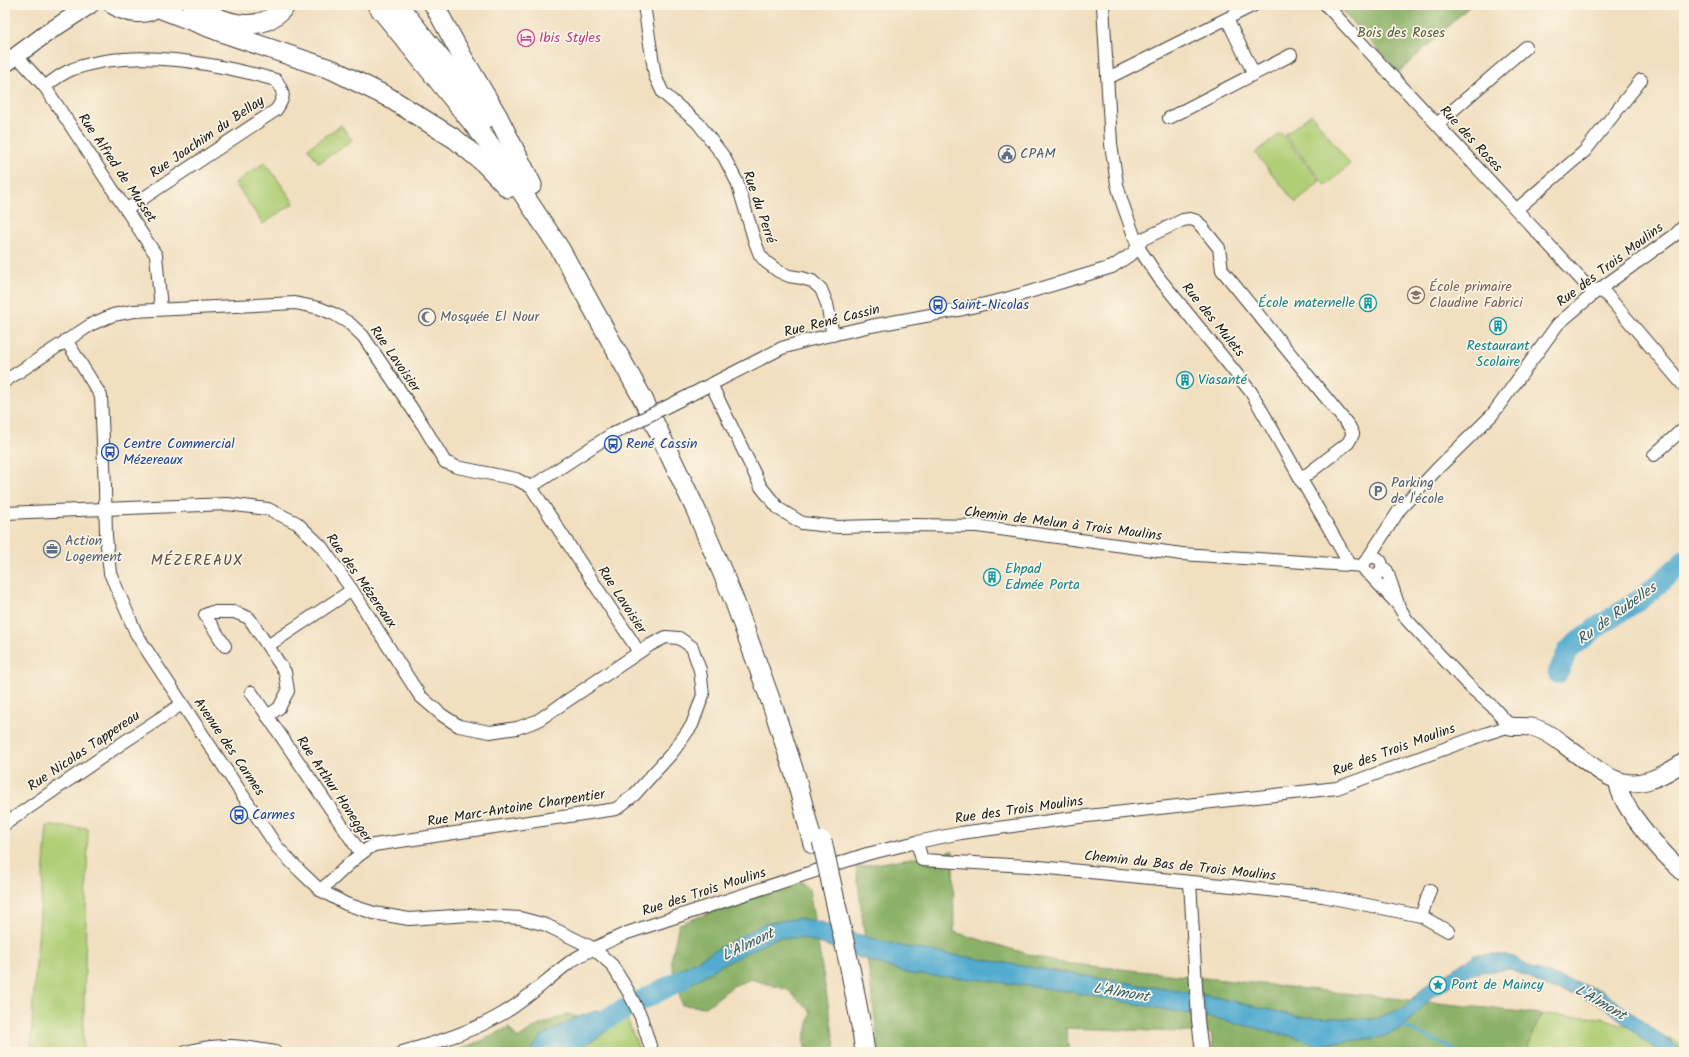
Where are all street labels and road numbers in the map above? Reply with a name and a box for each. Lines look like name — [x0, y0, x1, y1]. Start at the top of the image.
street label: Rue Joachim du Bellay — [145, 90, 269, 184]
street label: Rue des Roses — [1434, 101, 1508, 177]
street label: Rue Alfred de Musset — [72, 109, 162, 228]
street label: Rue du Perré — [736, 168, 782, 247]
street label: Rue des Trois Moulins — [1552, 217, 1668, 313]
street label: Rue des Mulets — [1176, 278, 1250, 362]
street label: Rue René Cassin — [782, 298, 882, 344]
street label: Rue Lavoisier — [364, 321, 427, 398]
street label: Chemin de Melun à Trois Moulins — [963, 501, 1163, 547]
street label: Rue des Mézereaux — [320, 529, 403, 634]
street label: Rue Lavoisier — [592, 562, 653, 639]
street label: Avenue des Carmes — [188, 693, 270, 801]
street label: Rue Nicolas Tappereau — [23, 705, 145, 797]
street label: Rue des Trois Moulins — [1329, 718, 1459, 782]
street label: Rue Arthur Honegger — [290, 732, 378, 848]
street label: Rue Marc-Antoine Charpentier — [426, 783, 608, 833]
street label: Rue des Trois Moulins — [953, 790, 1085, 830]
street label: Chemin du Bas de Trois Moulins — [1083, 845, 1277, 887]
street label: Rue des Trois Moulins — [639, 862, 769, 922]

